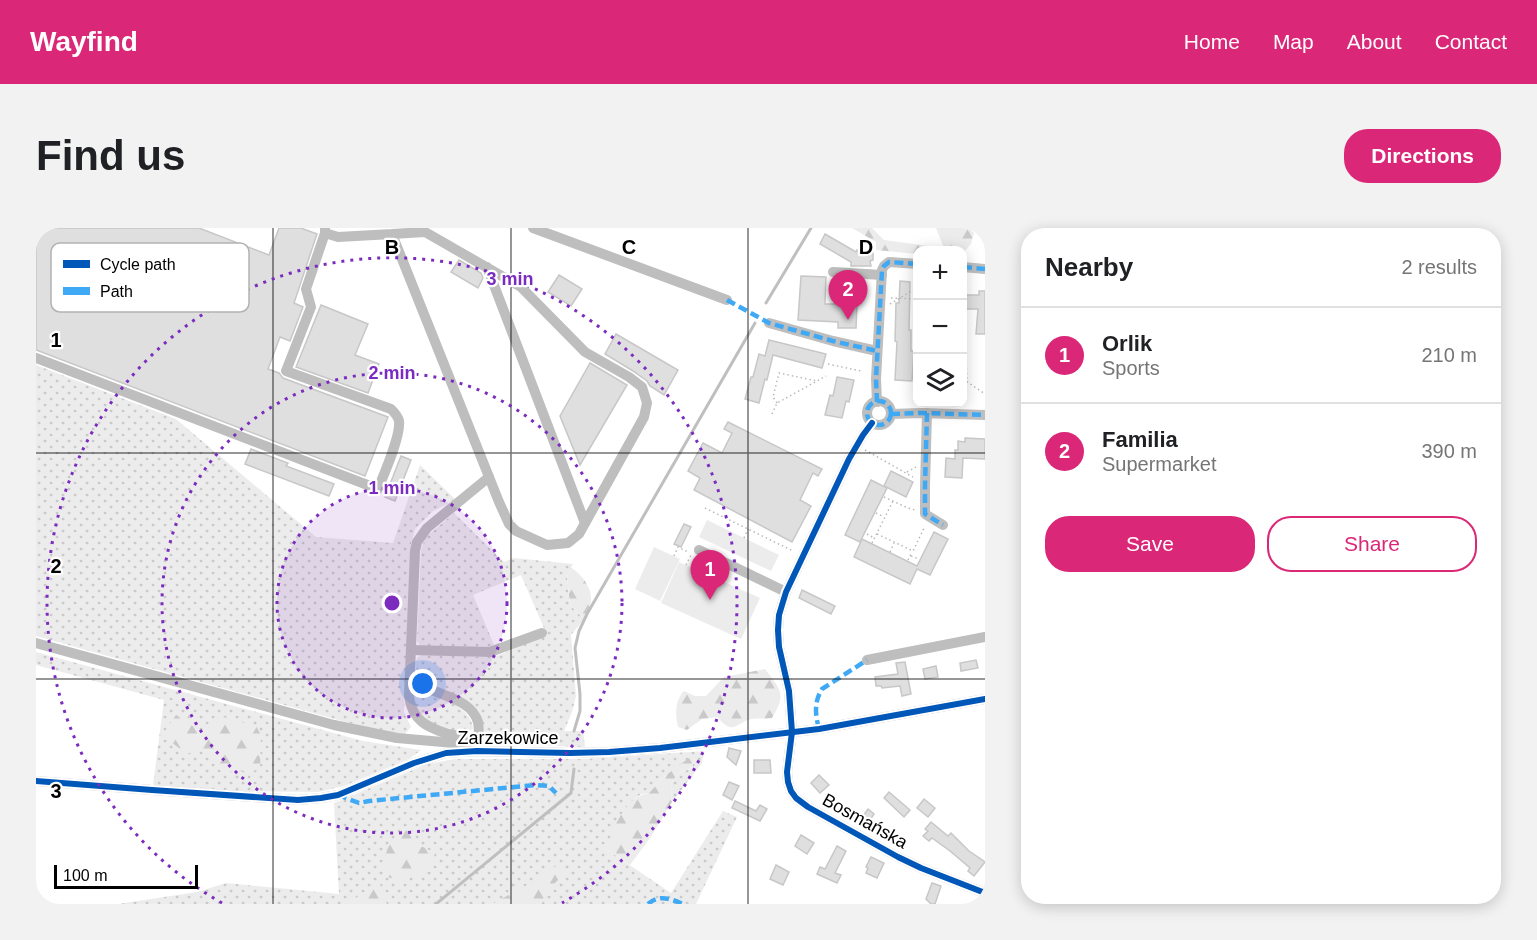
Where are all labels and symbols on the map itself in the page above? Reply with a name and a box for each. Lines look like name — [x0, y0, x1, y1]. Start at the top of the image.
text: B — [385, 236, 399, 258]
text: C — [622, 236, 636, 258]
text: D — [859, 236, 873, 258]
legend — [51, 243, 249, 312]
text: Cycle path — [100, 256, 176, 273]
text: 3 min — [486, 269, 534, 289]
pin: 2 — [828, 270, 868, 320]
text: Path — [100, 283, 133, 300]
text: 1 — [50, 329, 62, 351]
text: 2 min — [368, 363, 416, 383]
text: 1 min — [368, 478, 416, 498]
pin: 1 — [690, 550, 730, 600]
text: 2 — [50, 555, 62, 577]
centre of rings — [382, 593, 402, 613]
your location — [408, 669, 437, 698]
street label: Zarzekowice — [457, 728, 559, 748]
text: 3 — [50, 780, 62, 802]
street label: Bosmańska — [819, 789, 912, 853]
scale bar — [54, 862, 198, 890]

